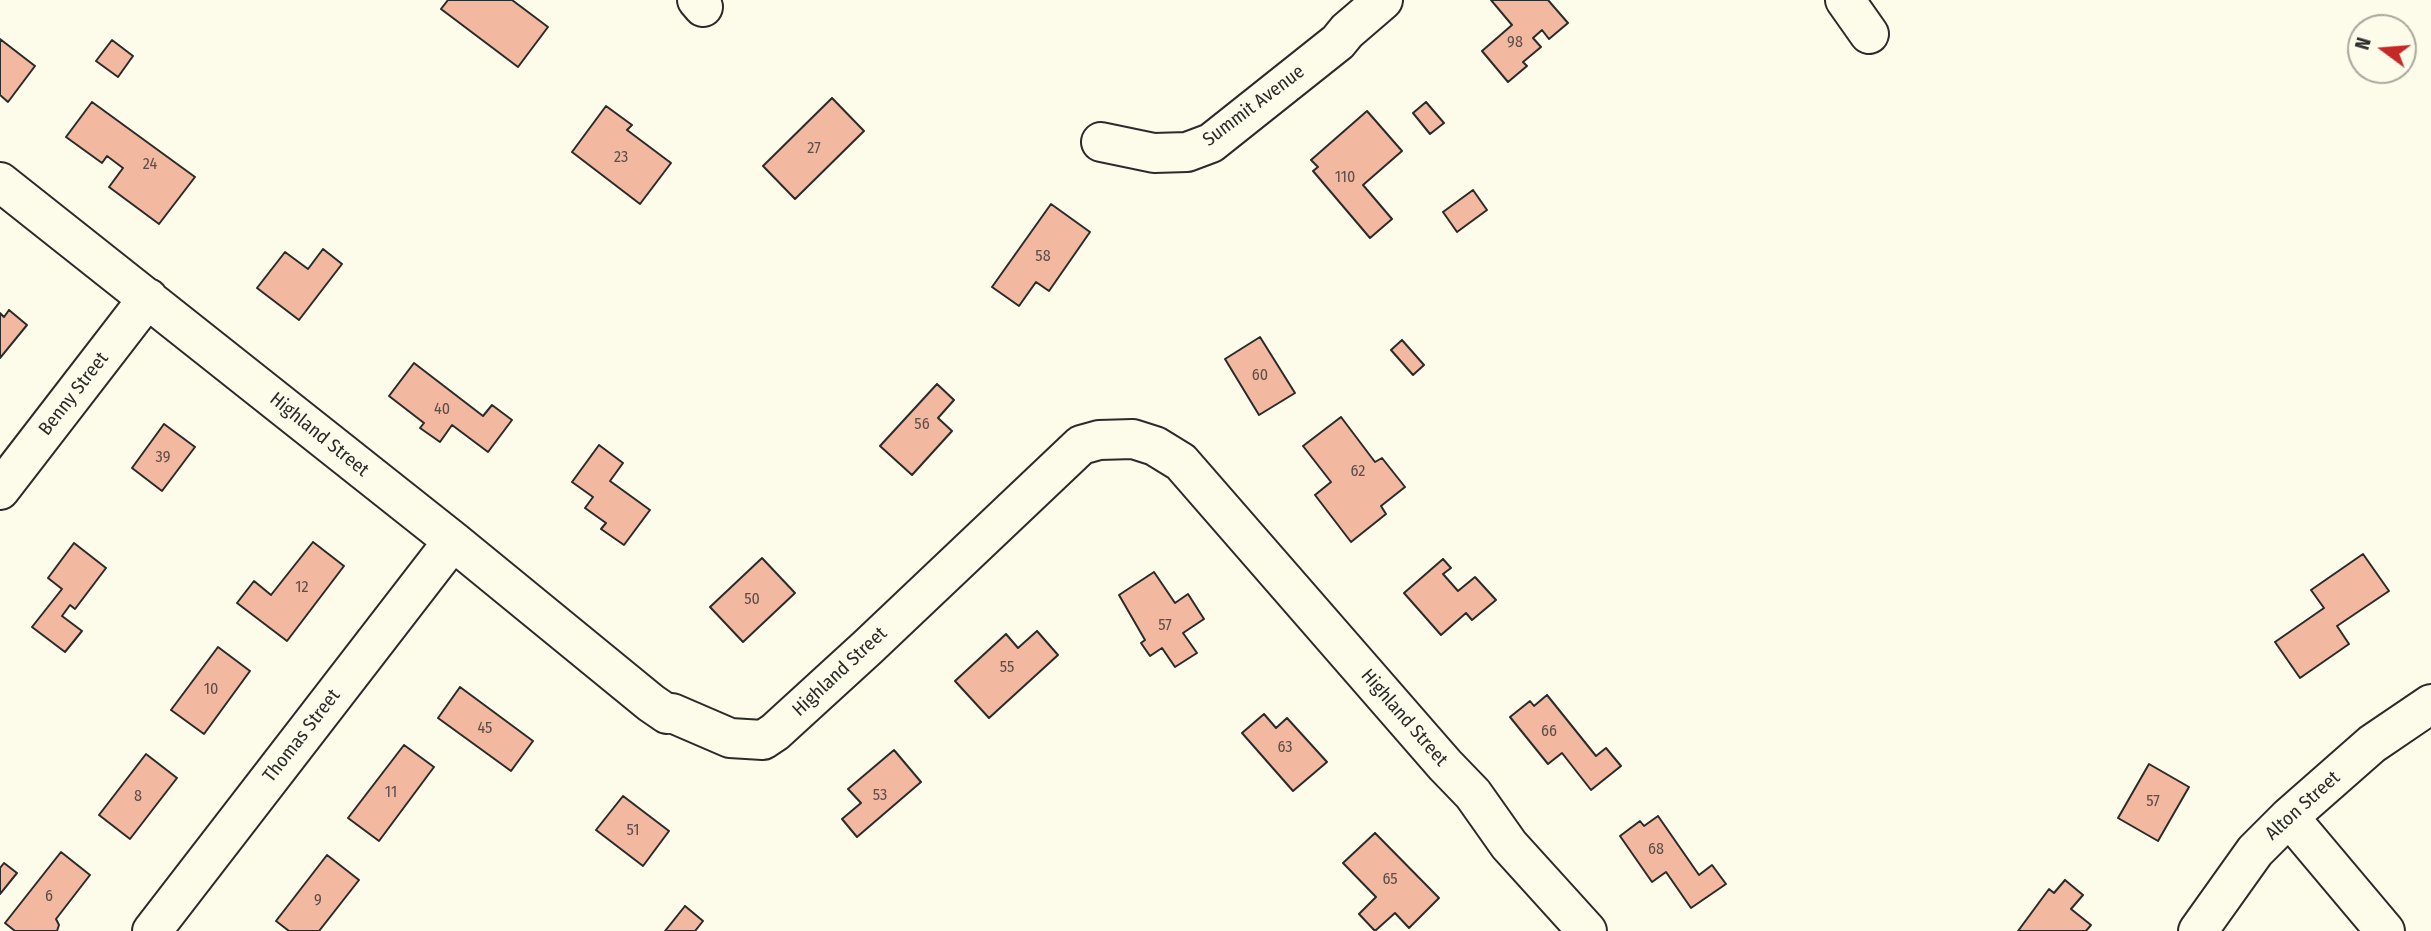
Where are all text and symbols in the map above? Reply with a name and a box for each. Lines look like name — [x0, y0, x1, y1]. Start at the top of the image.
north arrow — [2347, 14, 2417, 84]
house number: 98 — [1507, 33, 1523, 53]
text: N — [2351, 35, 2376, 52]
street label: Summit Avenue — [1199, 60, 1309, 152]
house number: 27 — [807, 139, 821, 159]
house number: 23 — [614, 148, 628, 168]
house number: 24 — [143, 155, 157, 175]
house number: 110 — [1335, 168, 1355, 188]
house number: 58 — [1035, 247, 1051, 267]
street label: Benny Street — [34, 348, 114, 440]
house number: 60 — [1252, 366, 1268, 386]
street label: Highland Street — [265, 388, 373, 482]
house number: 40 — [434, 400, 450, 420]
house number: 56 — [914, 415, 930, 435]
house number: 39 — [156, 448, 170, 468]
house number: 62 — [1351, 462, 1365, 482]
house number: 12 — [295, 578, 309, 598]
house number: 50 — [744, 590, 760, 610]
house number: 57 — [1158, 616, 1172, 636]
street label: Highland Street — [788, 622, 892, 722]
house number: 55 — [1000, 658, 1014, 678]
street label: Highland Street — [1356, 665, 1452, 771]
house number: 10 — [204, 680, 218, 700]
street label: Thomas Street — [259, 685, 345, 787]
house number: 45 — [478, 719, 492, 739]
house number: 66 — [1541, 722, 1557, 742]
house number: 63 — [1277, 738, 1293, 758]
street label: Alton Street — [2261, 767, 2345, 845]
house number: 11 — [385, 783, 397, 803]
house number: 53 — [873, 786, 887, 806]
house number: 8 — [134, 787, 142, 807]
house number: 57 — [2146, 792, 2160, 812]
house number: 51 — [627, 821, 639, 841]
house number: 68 — [1648, 840, 1664, 860]
house number: 65 — [1382, 870, 1398, 890]
house number: 6 — [45, 887, 53, 907]
house number: 9 — [314, 891, 322, 911]

